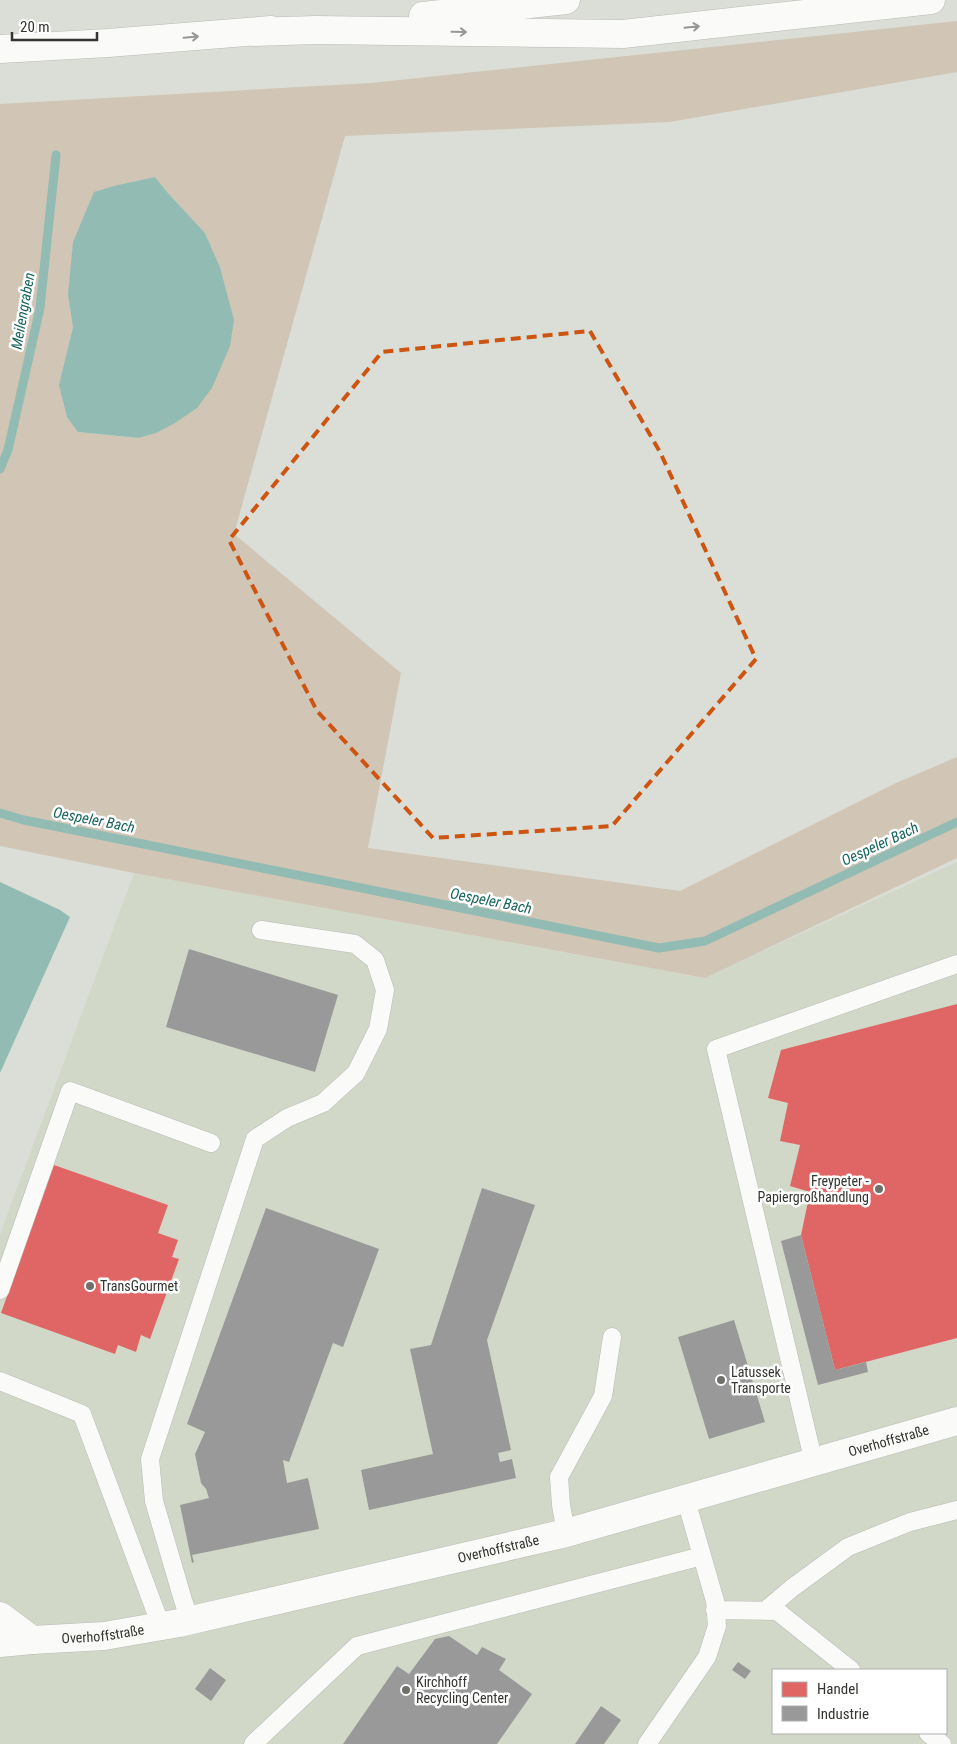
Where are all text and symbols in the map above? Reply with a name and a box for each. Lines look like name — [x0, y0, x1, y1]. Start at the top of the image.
scale bar — [12, 10, 98, 42]
text: 20 m — [20, 18, 50, 36]
one-way arrow — [684, 22, 700, 32]
one-way arrow — [450, 27, 466, 37]
one-way arrow — [183, 32, 199, 41]
water label: Meilengraben — [7, 271, 39, 351]
water label: Oespeler Bach — [52, 803, 136, 837]
water label: Oespeler Bach — [839, 818, 921, 870]
water label: Oespeler Bach — [449, 884, 533, 918]
place label: Freypeter - Papiergroßhandlung — [758, 1173, 870, 1205]
marker: Freypeter - Papiergroßhandlung — [873, 1183, 885, 1195]
place label: TransGourmet — [100, 1278, 178, 1294]
marker: TransGourmet — [84, 1280, 96, 1292]
place label: Latussek Transporte — [731, 1364, 791, 1396]
marker: Latussek Transporte — [715, 1374, 727, 1386]
street label: Overhoffstraße — [846, 1421, 931, 1460]
street label: Overhoffstraße — [456, 1531, 541, 1566]
street label: Overhoffstraße — [61, 1621, 146, 1646]
legend — [772, 1669, 947, 1734]
place label: Kirchhoff Recycling Center — [416, 1674, 508, 1706]
text: Handel — [817, 1680, 859, 1698]
marker: Kirchhoff Recycling Center — [400, 1684, 412, 1696]
text: Industrie — [817, 1705, 869, 1723]

